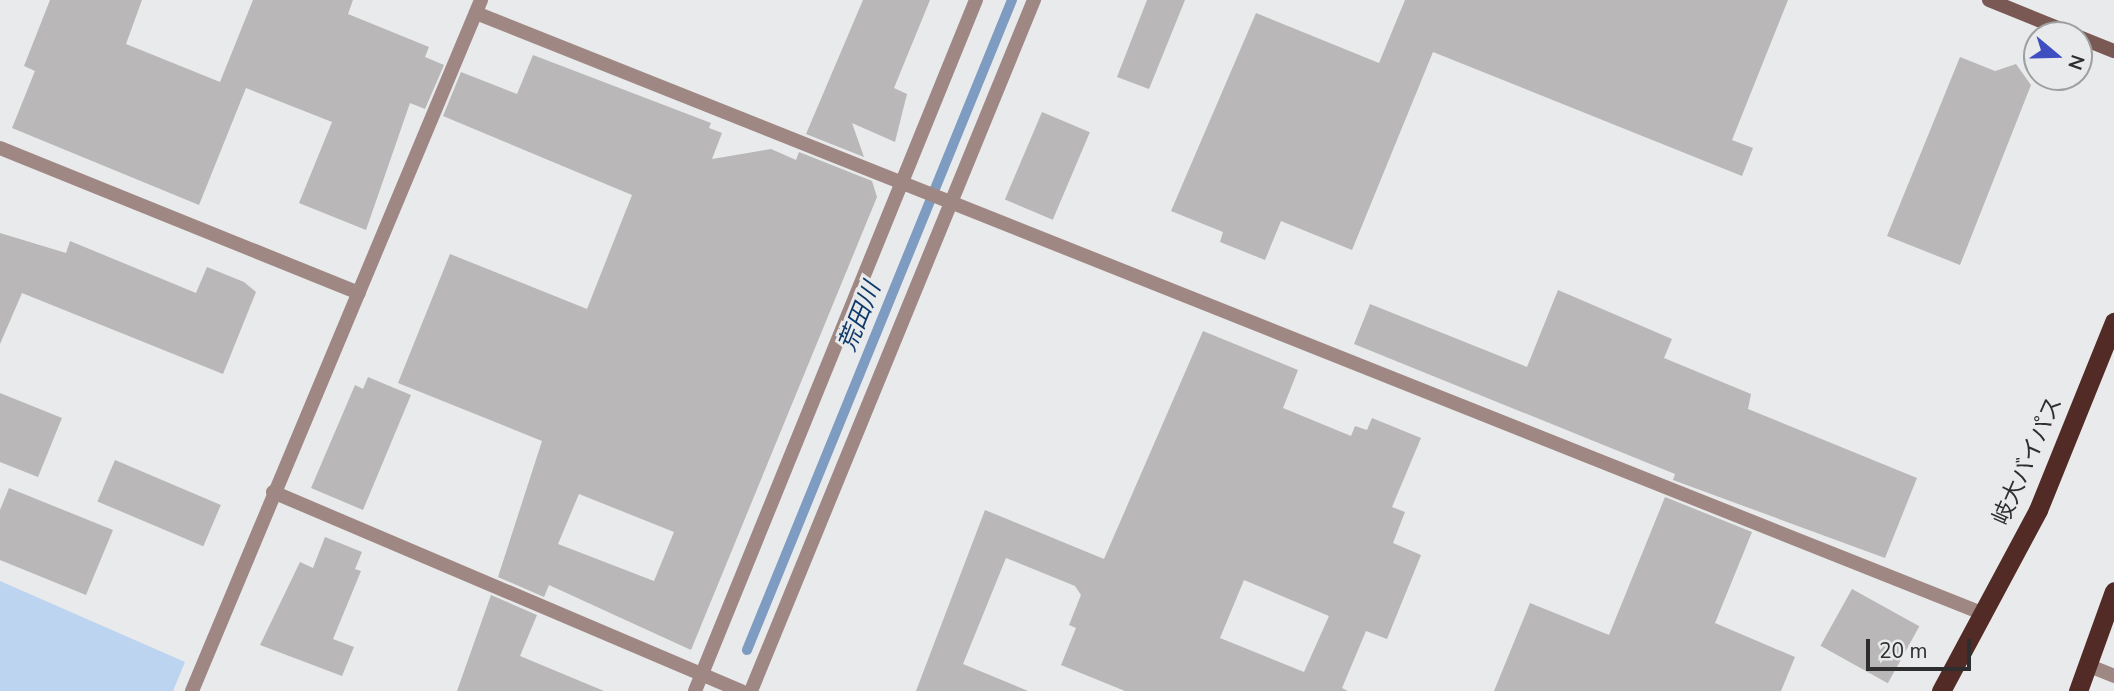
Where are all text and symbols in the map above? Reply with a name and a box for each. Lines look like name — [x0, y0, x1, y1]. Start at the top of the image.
north arrow — [2023, 21, 2093, 91]
text: N — [2061, 51, 2091, 73]
water label: 荒田川 — [833, 278, 887, 356]
street label: 岐大バイパス — [1987, 392, 2069, 530]
scale bar — [1869, 624, 1974, 668]
text: 20 m — [1879, 637, 1928, 665]

